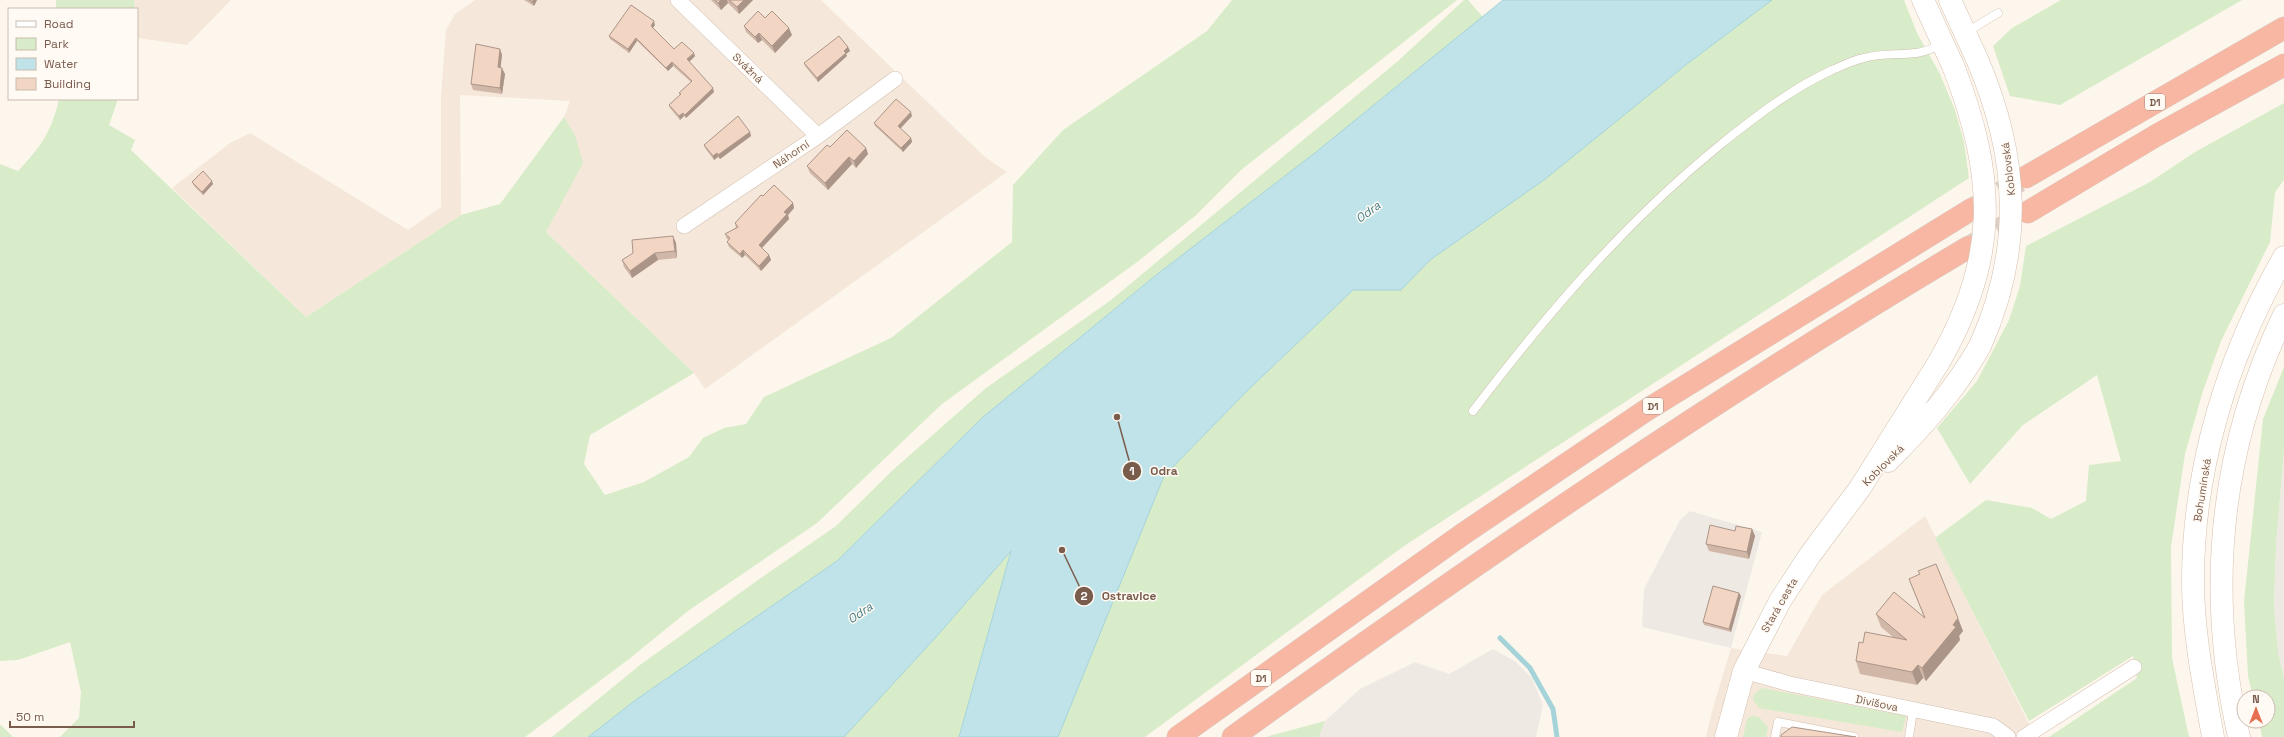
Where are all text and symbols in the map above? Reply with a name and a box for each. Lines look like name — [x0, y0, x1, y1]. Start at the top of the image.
legend — [8, 8, 138, 100]
text: Road — [44, 16, 73, 32]
text: Park — [44, 36, 69, 52]
street label: Svážná — [730, 50, 767, 87]
text: Water — [44, 56, 78, 72]
text: Building — [44, 76, 91, 92]
road number: D1 — [2145, 94, 2165, 110]
street label: Náhorní — [770, 137, 812, 171]
street label: Koblovská — [1998, 141, 2018, 196]
water label: Odra — [1352, 198, 1384, 226]
road number: D1 — [1643, 398, 1663, 414]
street label: Koblovská — [1859, 441, 1907, 489]
street label: Bohumínská — [2190, 457, 2214, 523]
callout: Odra — [1122, 459, 1186, 483]
text: 1 — [1129, 463, 1135, 479]
text: Odra — [1150, 463, 1178, 479]
street label: Stará cesta — [1758, 574, 1801, 635]
callout: Ostravice — [1074, 584, 1164, 608]
text: 2 — [1080, 588, 1088, 604]
text: Ostravice — [1102, 588, 1156, 604]
water label: Odra — [844, 599, 876, 627]
road number: D1 — [1251, 670, 1271, 686]
north arrow — [2236, 689, 2276, 729]
street label: Divišova — [1854, 692, 1900, 714]
text: N — [2252, 692, 2260, 706]
scale bar — [10, 703, 134, 729]
text: 50 m — [16, 709, 44, 725]

